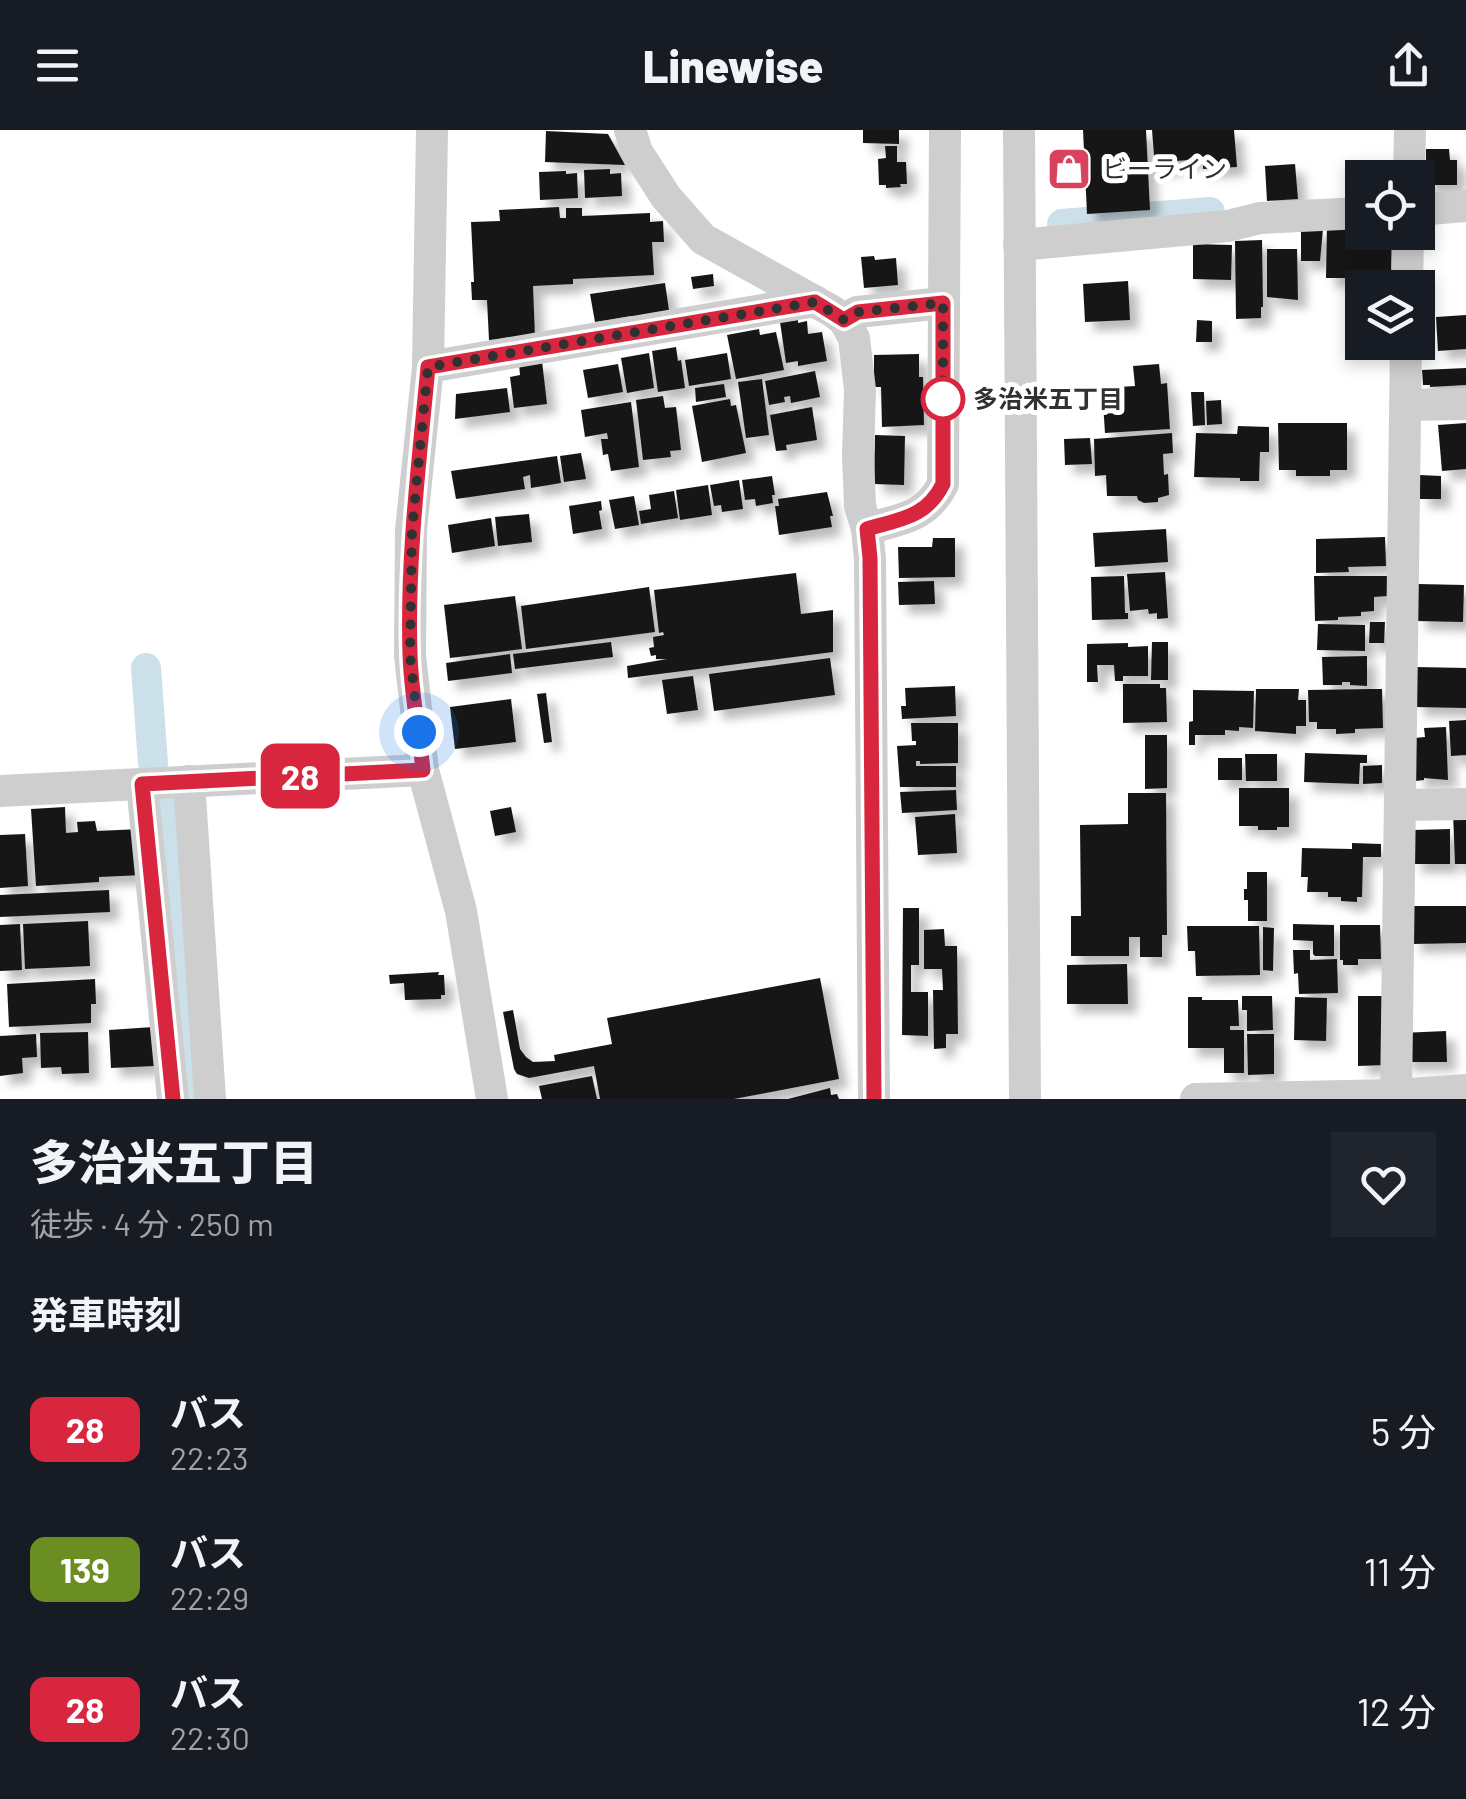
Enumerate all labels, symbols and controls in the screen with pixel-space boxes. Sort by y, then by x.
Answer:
icon: menu [30,38,85,93]
text: Linewise [643,38,823,92]
icon: share [1381,38,1436,93]
shop icon: ビーライン [1046,146,1092,192]
place label: ビーライン [1102,153,1227,183]
map controls [1345,160,1435,360]
button: locate [1345,160,1435,250]
button: layers [1345,270,1435,360]
marker: 多治米五丁目 [922,378,964,420]
place label: 多治米五丁目 [973,383,1123,413]
your location [394,707,444,757]
line badge: 28 [255,744,345,808]
text: 28 [281,755,319,797]
text: 多治米五丁目 [30,1132,318,1190]
button: heart [1331,1132,1436,1237]
text: 徒歩 · 4 分 · 250 m [30,1204,274,1242]
text: 発車時刻 [30,1291,182,1337]
text: バス [170,1389,246,1435]
text: 28 [66,1408,104,1450]
text: 5 分 [1371,1408,1436,1454]
text: 22:23 [170,1438,249,1476]
text: バス [170,1529,246,1575]
text: 139 [60,1548,110,1590]
text: 11 分 [1364,1548,1436,1594]
text: 22:29 [170,1578,249,1616]
text: バス [170,1669,246,1715]
text: 28 [66,1688,104,1730]
text: 12 分 [1357,1688,1436,1734]
text: 22:30 [170,1718,250,1756]

